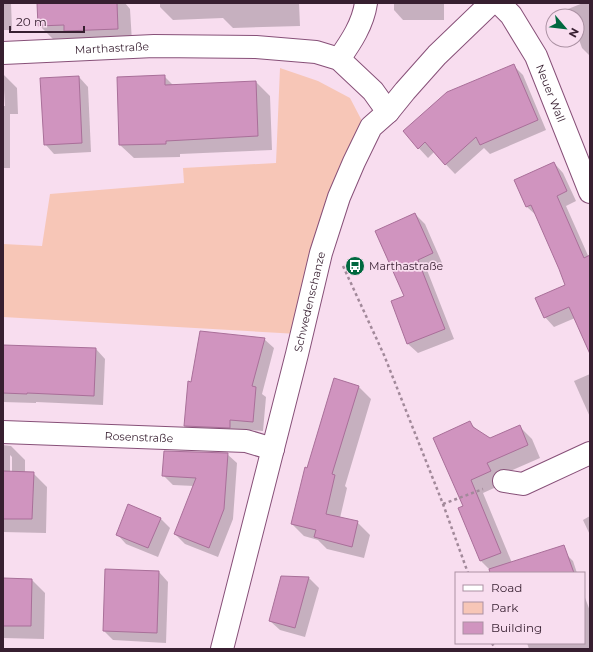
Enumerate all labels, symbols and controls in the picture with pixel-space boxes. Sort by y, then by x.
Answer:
scale bar [10,8,84,34]
north arrow [545,8,585,48]
text: 20 m [16,14,47,29]
text: N [566,25,582,40]
street label: Marthastraße [74,39,150,57]
street label: Neuer Wall [533,62,569,124]
street label: Schwedenschanze [291,250,328,354]
bus stop icon: Marthastraße [344,255,366,277]
place label: Marthastraße [369,259,444,273]
street label: Rosenstraße [104,429,174,445]
legend [455,572,585,644]
text: Road [491,580,522,595]
text: Park [491,600,519,615]
text: Building [491,620,542,635]

